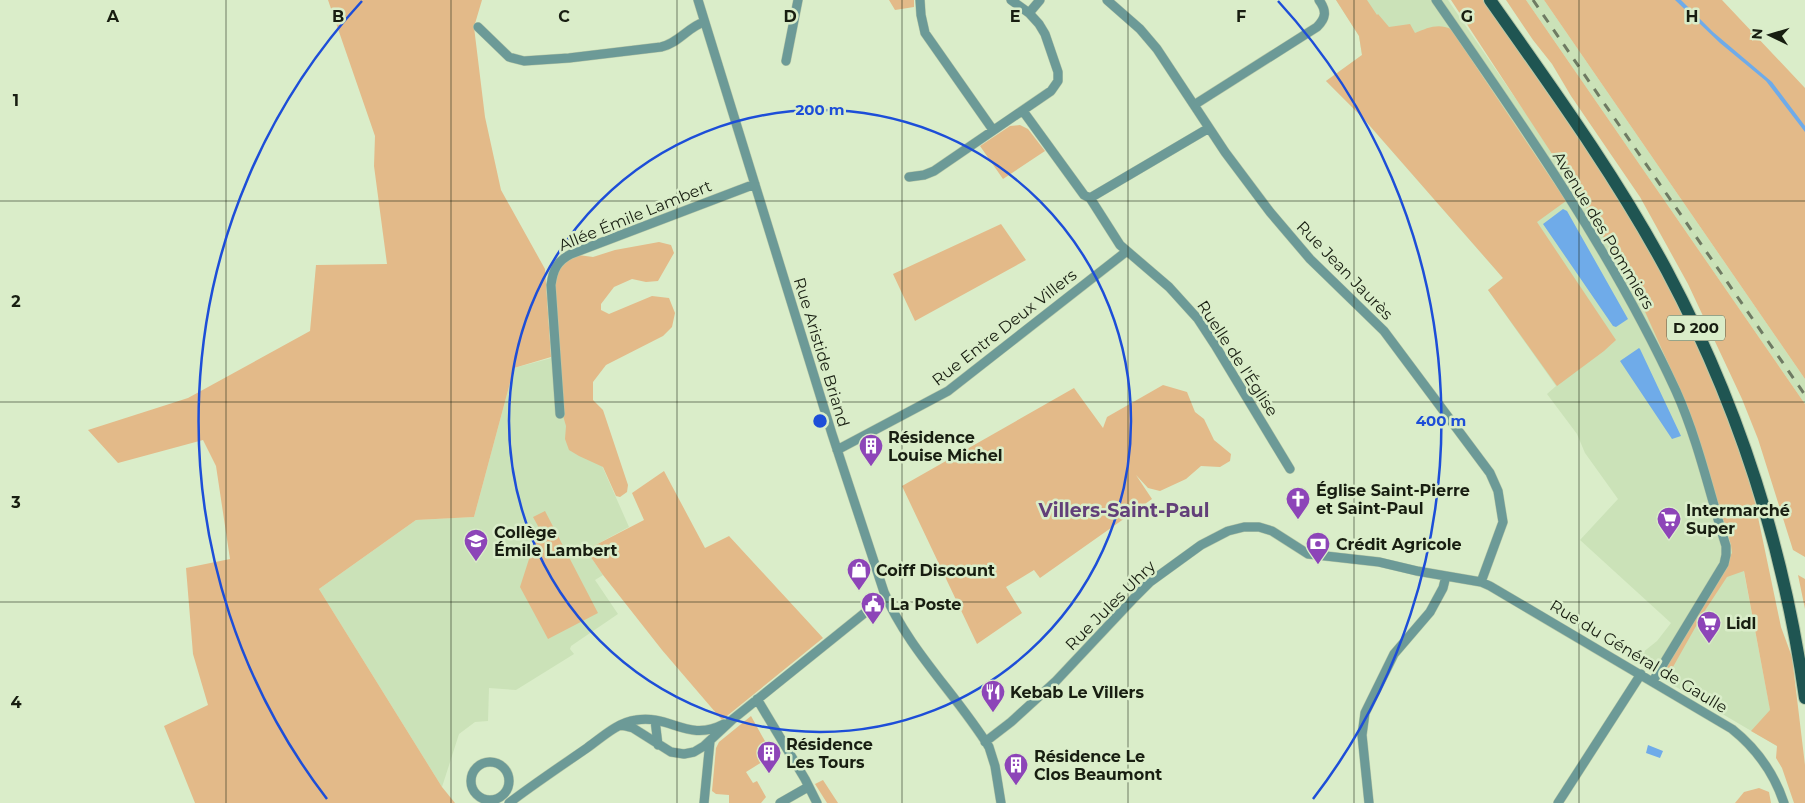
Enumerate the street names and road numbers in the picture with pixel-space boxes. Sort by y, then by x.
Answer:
street label: Avenue des Pommiers [1549,148,1658,313]
street label: Allée Émile Lambert [556,176,715,255]
street label: Rue Jean Jaurès [1293,217,1397,324]
street label: Rue Entre Deux Villers [928,265,1081,390]
street label: Rue Aristide Briand [790,275,853,429]
street label: Ruelle de l'Église [1193,297,1282,420]
road number: D 200 [1667,316,1725,340]
street label: Rue Jules Uhry [1061,556,1160,654]
street label: Rue du Général de Gaulle [1547,596,1731,717]

